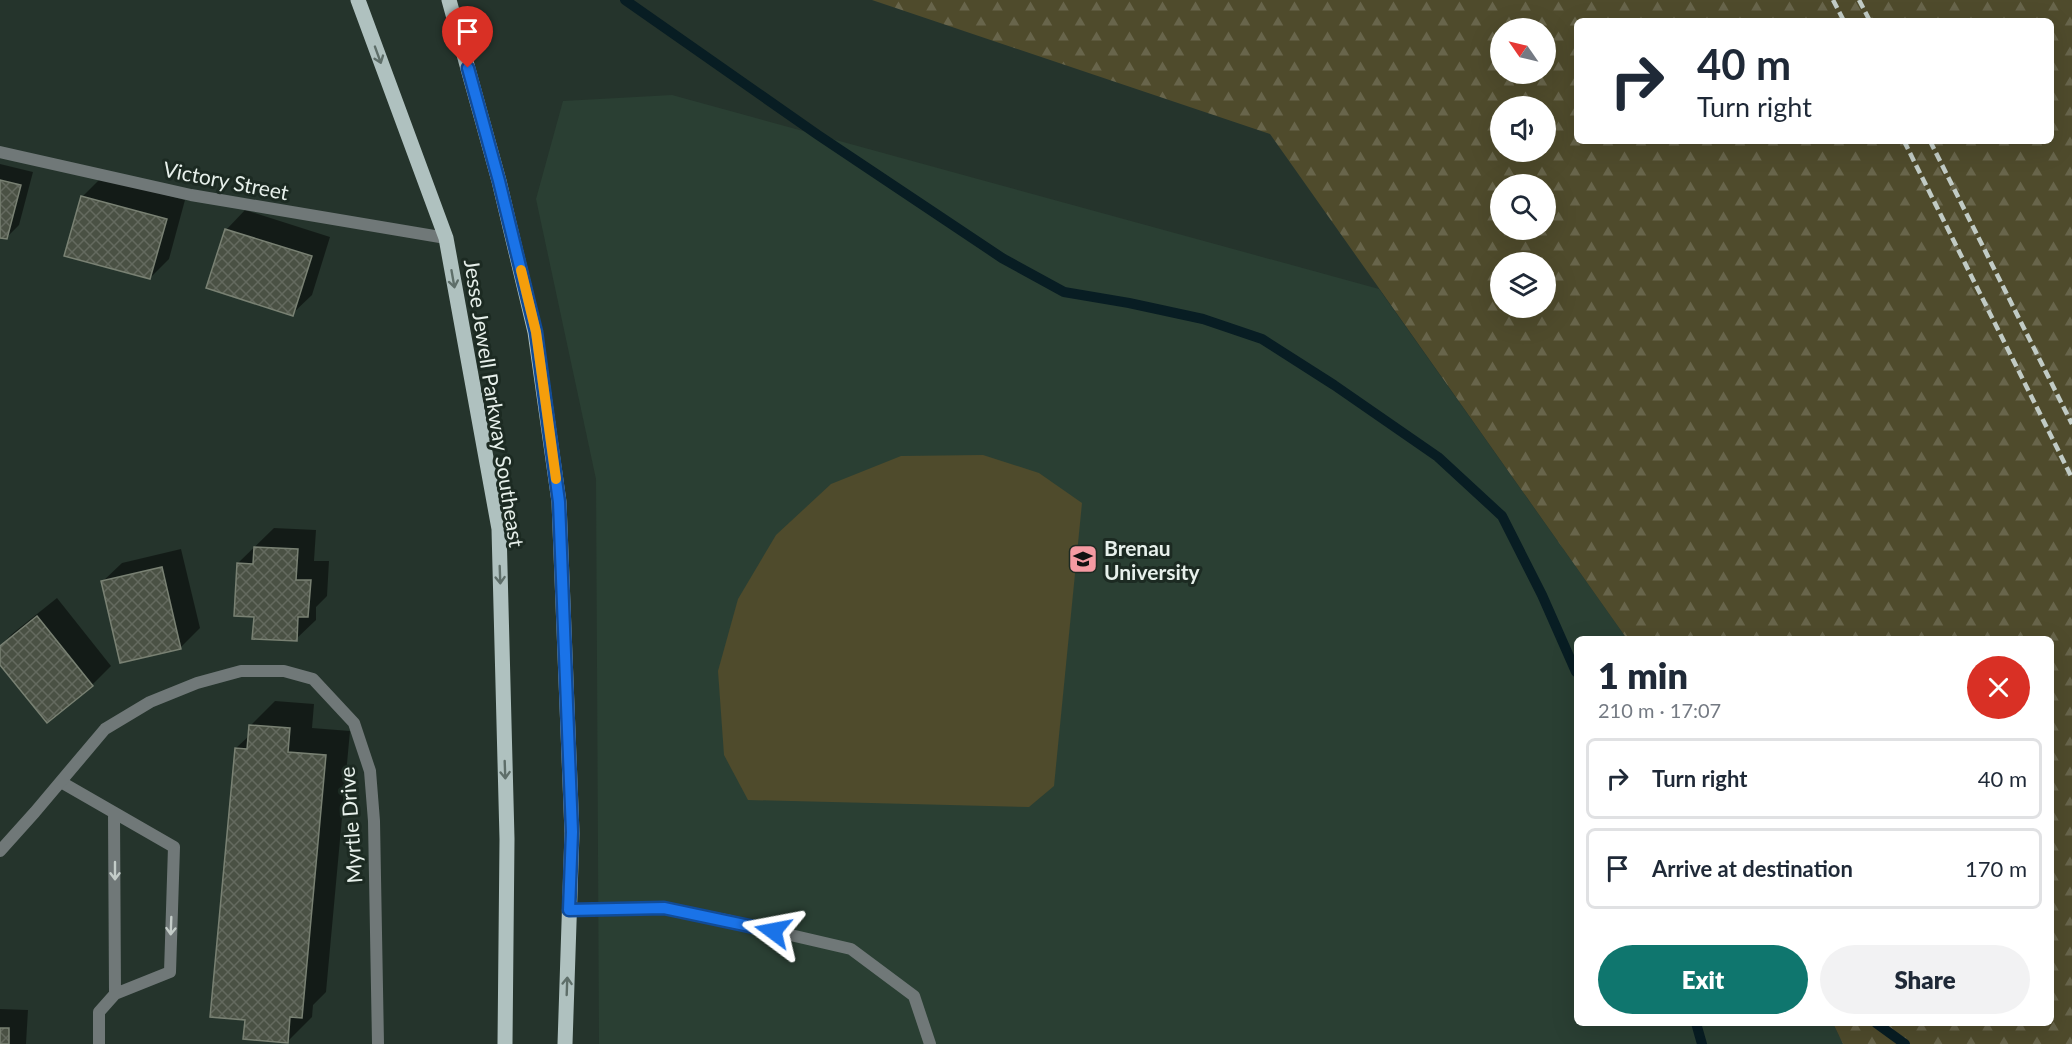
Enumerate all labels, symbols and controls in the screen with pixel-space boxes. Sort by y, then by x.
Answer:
pin [442,6,493,68]
icon: arrive [451,15,484,48]
north arrow [1490,18,1556,84]
map controls [1490,18,1556,318]
text: 40 m [1697,39,1791,89]
icon: right [1598,42,1676,120]
one-way arrow [373,45,384,64]
text: Turn right [1697,90,1812,123]
button: sound [1490,96,1556,162]
street label: Victory Street [161,156,291,205]
button: search [1490,174,1556,240]
button: layers [1490,252,1556,318]
street label: Jesse Jewell Parkway Southeast [460,257,530,549]
one-way arrow [448,269,459,288]
place label: Brenau University [1104,535,1201,584]
school or university icon: Brenau University [1067,543,1099,575]
one-way arrow [494,564,506,584]
text: 1 min [1598,653,1688,697]
button: close [1967,656,2030,719]
text: 210 m · 17:07 [1598,698,1721,722]
one-way arrow [500,759,511,779]
icon: right [1601,762,1634,795]
text: Turn right [1652,765,1747,792]
text: 40 m [1978,765,2027,792]
street label: Myrtle Drive [333,766,367,884]
icon: arrive [1601,852,1634,885]
text: Arrive at destination [1652,855,1853,882]
text: 170 m [1965,855,2027,882]
one-way arrow [109,861,121,881]
position arrow [741,899,805,963]
one-way arrow [166,916,177,936]
button: Exit [1598,945,1808,1014]
button: Share [1820,945,2030,1014]
one-way arrow [561,976,573,996]

